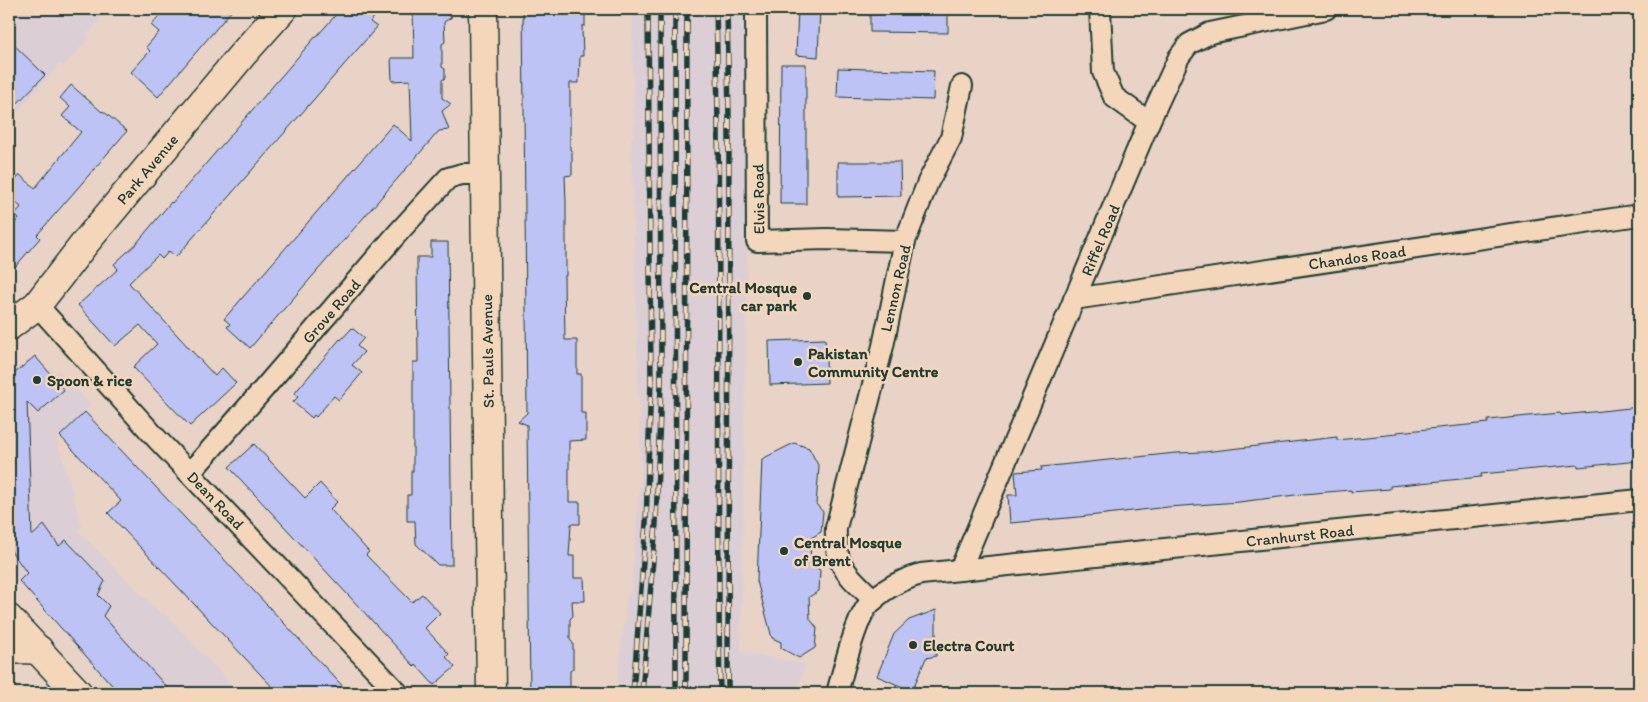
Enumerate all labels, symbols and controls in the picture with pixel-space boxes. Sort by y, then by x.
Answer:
street label: Park Avenue [113,130,182,208]
street label: Elvis Road [748,163,769,234]
street label: Riffel Road [1077,201,1124,279]
street label: Chandos Road [1307,241,1407,274]
street label: Lennon Road [876,242,915,334]
street label: Grove Road [298,275,365,347]
place label: Central Mosque car park [689,278,798,316]
marker: Central Mosque car park [801,290,813,302]
street label: St. Pauls Avenue [477,294,498,408]
place label: Pakistan Community Centre [808,344,939,382]
marker: Pakistan Community Centre [792,356,804,368]
place label: Spoon & rice [47,371,133,391]
marker: Spoon & rice [31,374,43,386]
street label: Dean Road [183,467,248,534]
street label: Cranhurst Road [1245,520,1355,551]
place label: Central Mosque of Brent [794,533,902,570]
marker: Central Mosque of Brent [778,545,790,557]
place label: Electra Court [923,636,1014,655]
marker: Electra Court [907,639,919,651]

